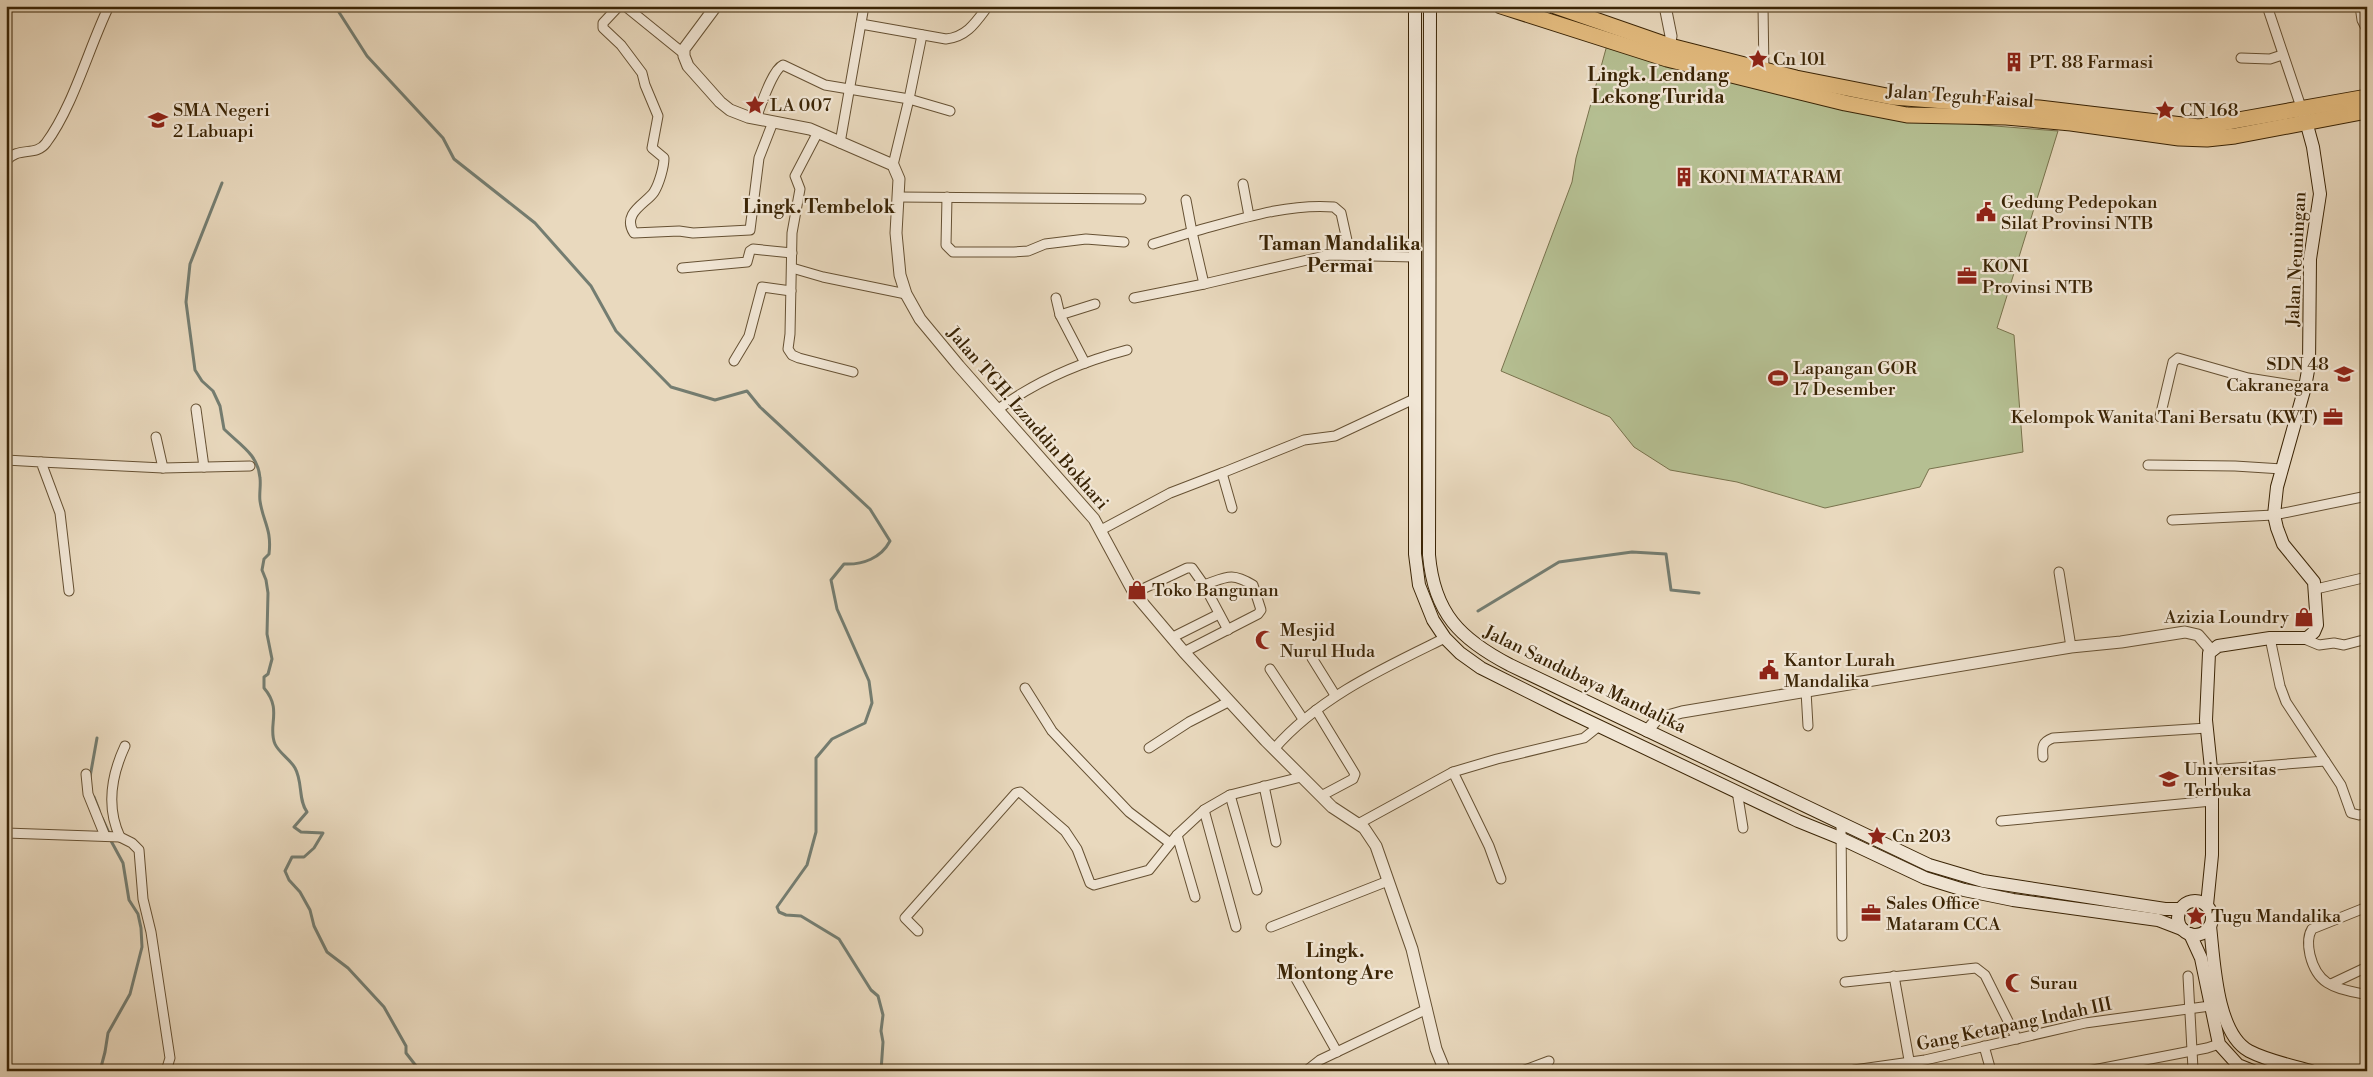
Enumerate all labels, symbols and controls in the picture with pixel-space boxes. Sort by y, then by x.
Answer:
place icon: Cn 101 [1747,48,1769,70]
place label: Cn 101 [1773,48,1826,71]
building icon: PT. 88 Farmasi [2003,51,2025,73]
place label: PT. 88 Farmasi [2029,51,2154,74]
district label: Lingk. Lendang Lekong Turida [1587,63,1730,109]
street label: Jalan Teguh Faisal [1884,80,2035,113]
place icon: LA 007 [744,94,766,116]
place label: LA 007 [770,94,831,117]
place label: SMA Negeri 2 Labuapi [173,99,270,143]
place icon: CN 168 [2154,99,2176,121]
place label: CN 168 [2180,99,2239,122]
school or university icon: SMA Negeri 2 Labuapi [147,109,169,131]
building icon: KONI MATARAM [1673,166,1695,188]
place label: KONI MATARAM [1699,166,1842,189]
place label: Gedung Pedepokan Silat Provinsi NTB [2001,191,2158,235]
street label: Jalan Neuningan [2281,191,2312,328]
district label: Lingk. Tembelok [743,195,895,219]
public building icon: Gedung Pedepokan Silat Provinsi NTB [1975,201,1997,223]
district label: Taman Mandalika Permai [1259,232,1421,278]
place label: KONI Provinsi NTB [1982,255,2094,299]
office icon: KONI Provinsi NTB [1956,265,1978,287]
street label: Jalan TGH. Izzuddin Bokhari [941,321,1113,515]
place label: SDN 48 Cakranegara [2226,353,2330,397]
place label: Lapangan GOR 17 Desember [1793,357,1917,401]
school or university icon: SDN 48 Cakranegara [2333,363,2355,385]
sports icon: Lapangan GOR 17 Desember [1767,367,1789,389]
place label: Kelompok Wanita Tani Bersatu (KWT) [2011,406,2318,429]
office icon: Kelompok Wanita Tani Bersatu (KWT) [2322,406,2344,428]
shop icon: Toko Bangunan [1126,579,1148,601]
place label: Toko Bangunan [1152,579,1279,602]
place label: Azizia Loundry [2163,606,2289,629]
shop icon: Azizia Loundry [2293,606,2315,628]
place label: Mesjid Nurul Huda [1280,619,1376,663]
street label: Jalan Sandubaya Mandalika [1479,620,1691,739]
mosque icon: Mesjid Nurul Huda [1254,629,1276,651]
place label: Kantor Lurah Mandalika [1784,649,1895,693]
public building icon: Kantor Lurah Mandalika [1758,659,1780,681]
place label: Universitas Terbuka [2184,758,2276,802]
school or university icon: Universitas Terbuka [2158,768,2180,790]
place icon: Cn 203 [1866,825,1888,847]
place label: Cn 203 [1892,825,1951,848]
place label: Sales Office Mataram CCA [1886,892,2001,936]
office icon: Sales Office Mataram CCA [1860,902,1882,924]
place icon: Tugu Mandalika [2185,905,2207,927]
place label: Tugu Mandalika [2211,905,2342,928]
district label: Lingk. Montong Are [1276,939,1394,985]
mosque icon: Surau [2004,972,2026,994]
place label: Surau [2030,972,2078,995]
street label: Gang Ketapang Indah III [1914,993,2114,1056]

